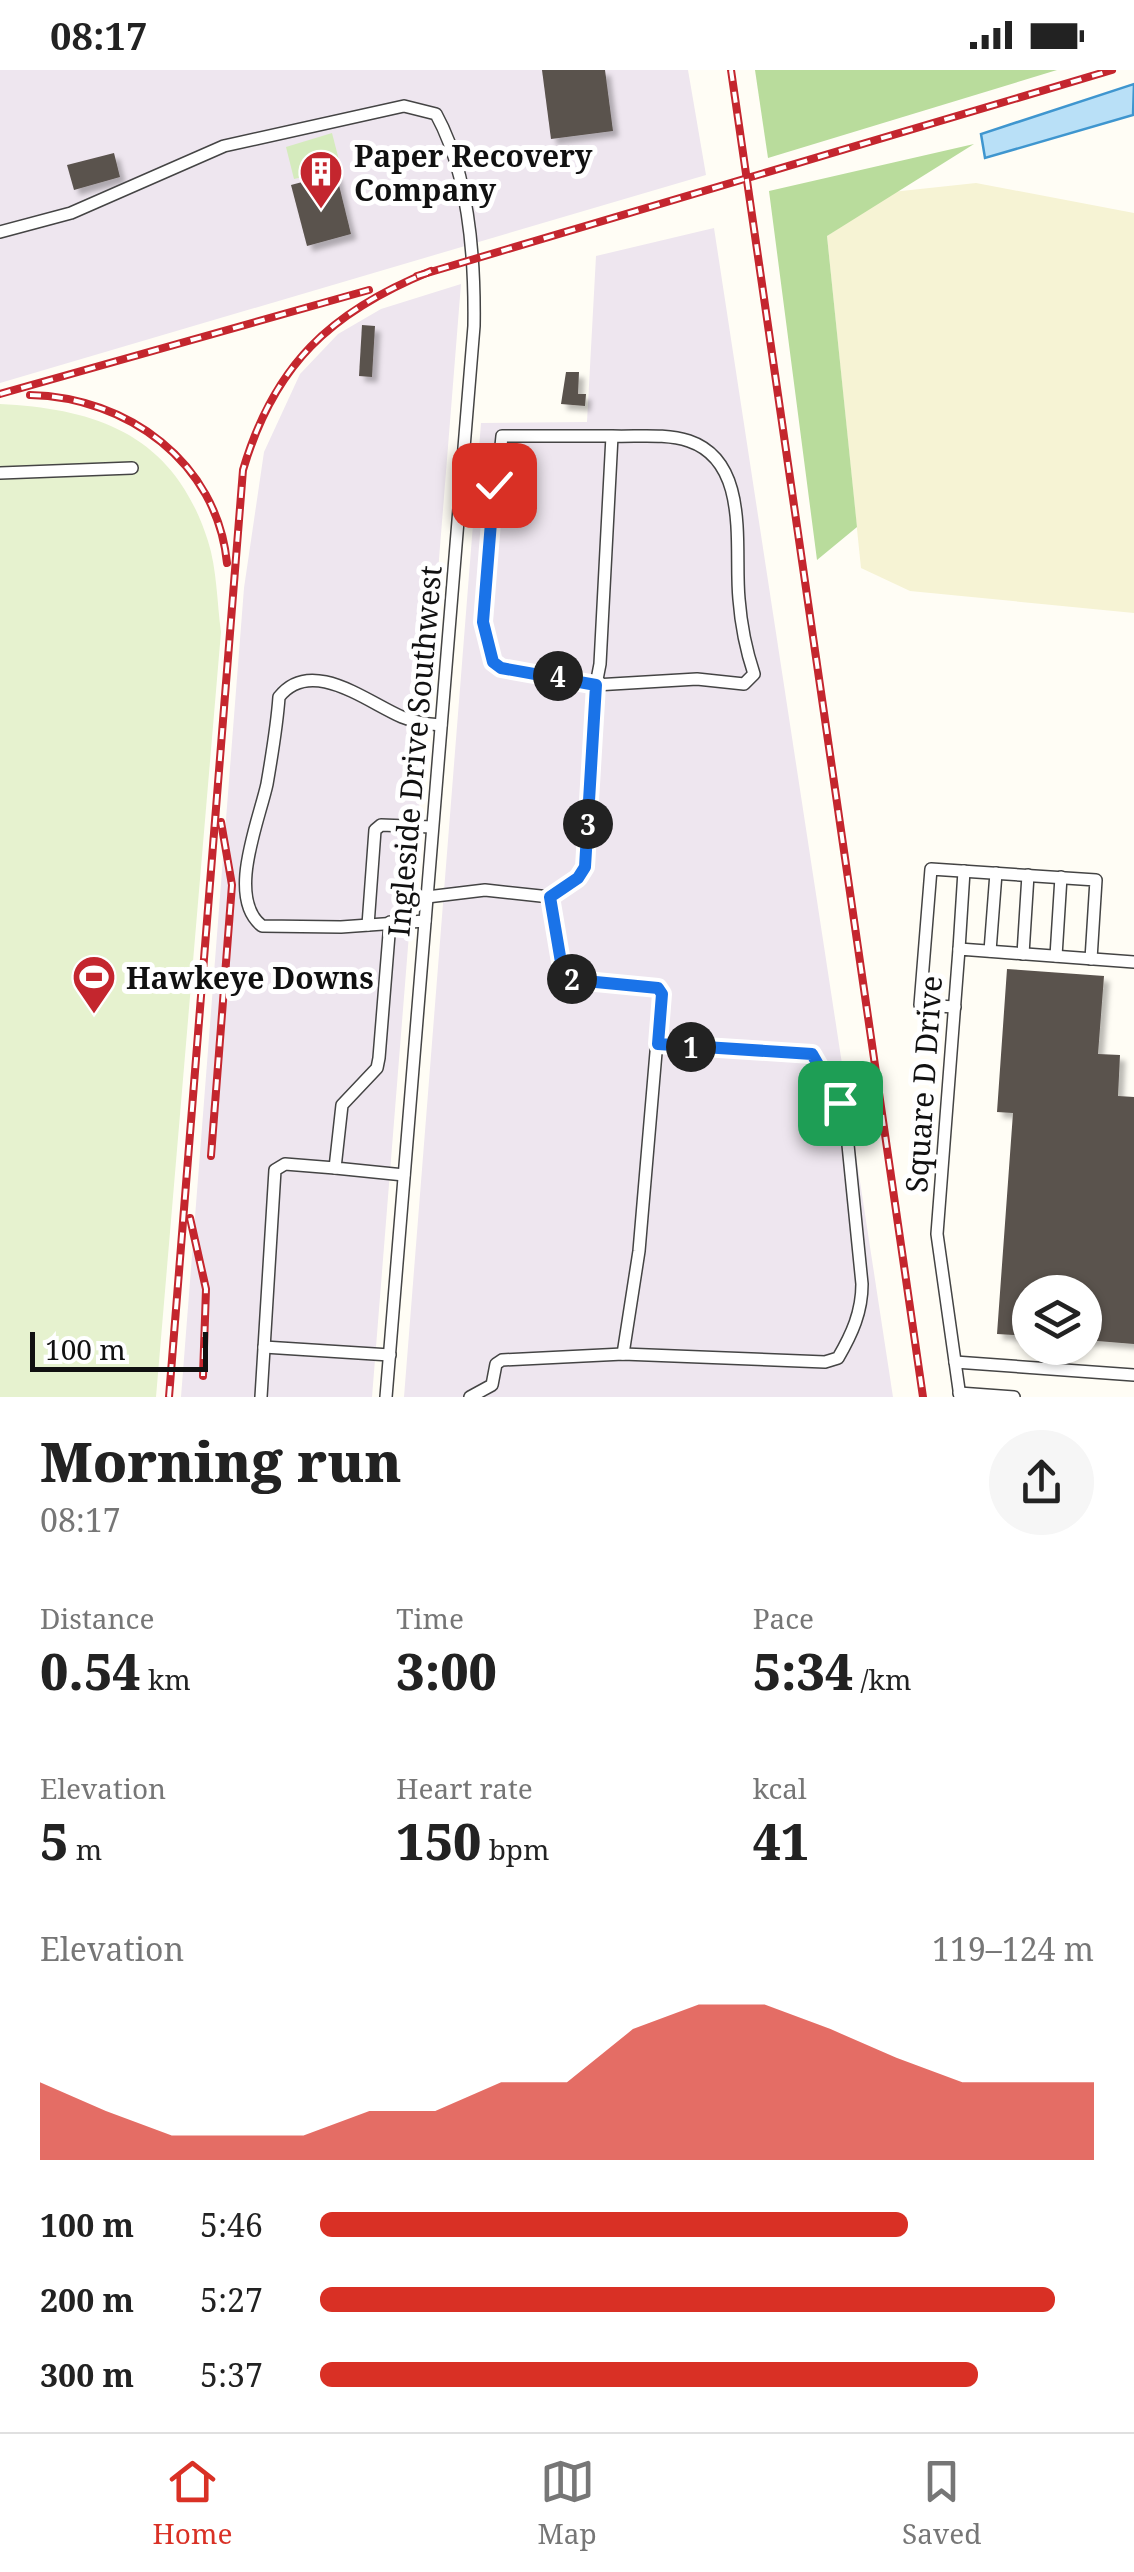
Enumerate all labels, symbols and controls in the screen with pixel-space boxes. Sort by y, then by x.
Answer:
text: 08:17 [50,9,147,61]
place label: Paper Recovery Company [354,135,593,210]
building icon: Paper Recovery Company [298,149,344,210]
pin [452,443,537,528]
icon: check [467,458,522,513]
street label: Ingleside Drive Southwest [377,564,451,938]
pin: 4 [533,651,583,701]
text: 4 [550,657,566,695]
pin: 3 [563,799,613,849]
text: 3 [580,805,596,843]
sports icon: Hawkeye Downs [71,954,117,1015]
pin: 2 [547,954,597,1004]
place label: Hawkeye Downs [126,957,374,998]
text: 2 [564,960,580,998]
street label: Square D Drive [895,974,951,1194]
pin: 1 [666,1022,716,1072]
text: 1 [683,1028,699,1066]
pin [798,1061,883,1146]
icon: arrive [813,1076,868,1131]
map controls [1012,1275,1102,1365]
button: layers [1012,1275,1102,1365]
scale bar [30,1327,208,1372]
text: 100 m [45,1330,126,1368]
text: Morning run [40,1423,402,1498]
button: share [989,1430,1094,1535]
text: 08:17 [40,1498,121,1541]
text: Distance [40,1599,154,1637]
text: Time [396,1599,464,1637]
text: Pace [753,1599,814,1637]
text: 0.54 [40,1637,141,1705]
text: 3:00 [396,1637,497,1705]
text: 5:34 [753,1637,853,1705]
text: km [141,1660,191,1698]
text: /km [853,1660,911,1698]
text: Elevation [40,1769,166,1807]
text: Heart rate [396,1769,533,1807]
text: kcal [753,1769,807,1807]
text: 5 [40,1807,68,1875]
text: 150 [396,1807,481,1875]
text: 41 [753,1807,809,1875]
text: m [68,1830,102,1868]
text: bpm [481,1830,550,1868]
text: Elevation [40,1927,184,1970]
text: 119–124 m [932,1927,1094,1970]
text: 100 m [40,2203,134,2246]
text: 5:46 [200,2203,263,2246]
text: 200 m [40,2278,134,2321]
text: 5:27 [200,2278,263,2321]
text: 300 m [40,2353,134,2396]
text: 5:37 [200,2353,263,2396]
tab: Home [153,2454,232,2552]
tab: Map [538,2454,597,2552]
tab: Saved [902,2454,981,2552]

